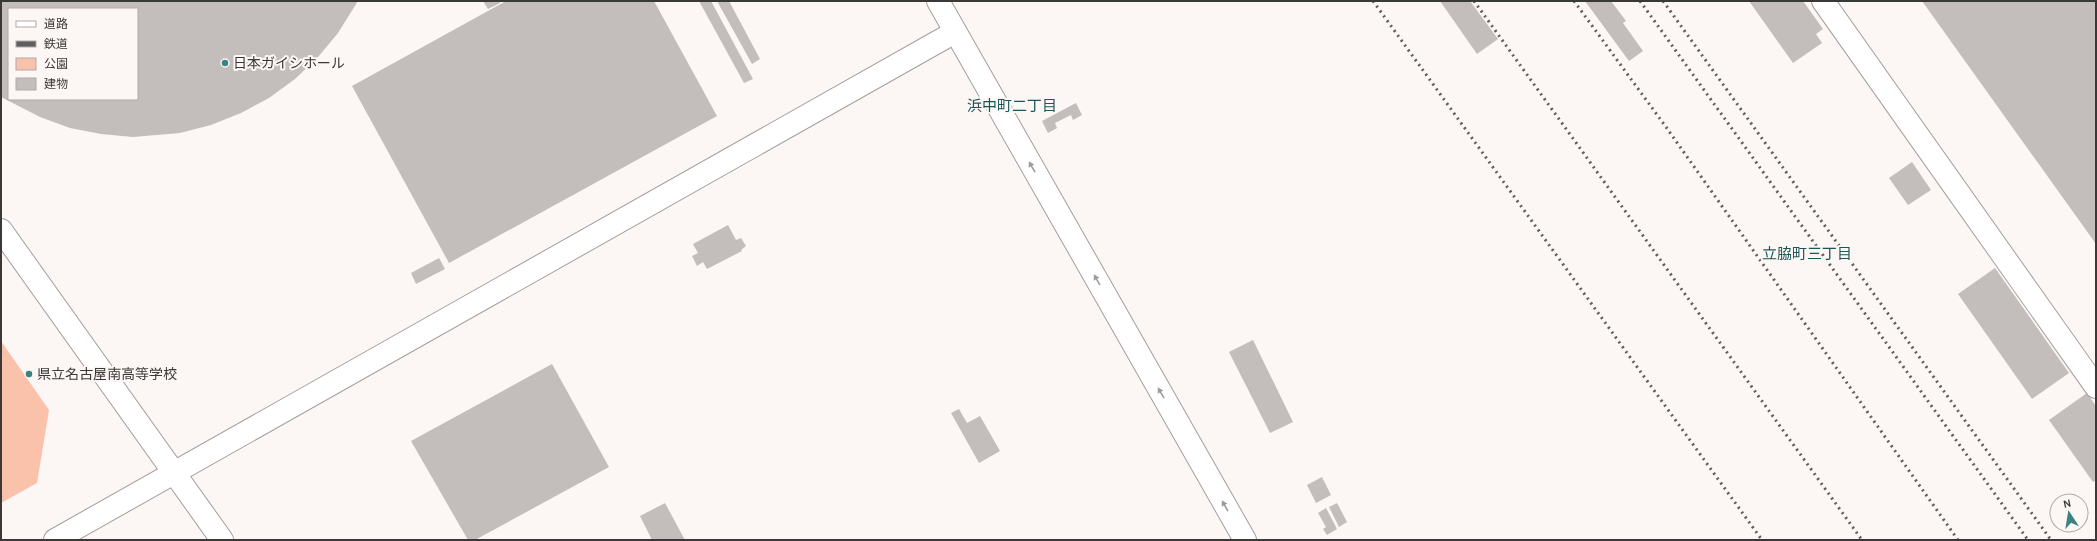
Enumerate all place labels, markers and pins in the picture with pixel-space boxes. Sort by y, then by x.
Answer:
place label: 日本ガイシホール [233,55,345,72]
marker: 日本ガイシホール [220,58,230,68]
place label: 県立名古屋南高等学校 [37,366,177,383]
marker: 県立名古屋南高等学校 [24,369,34,379]

